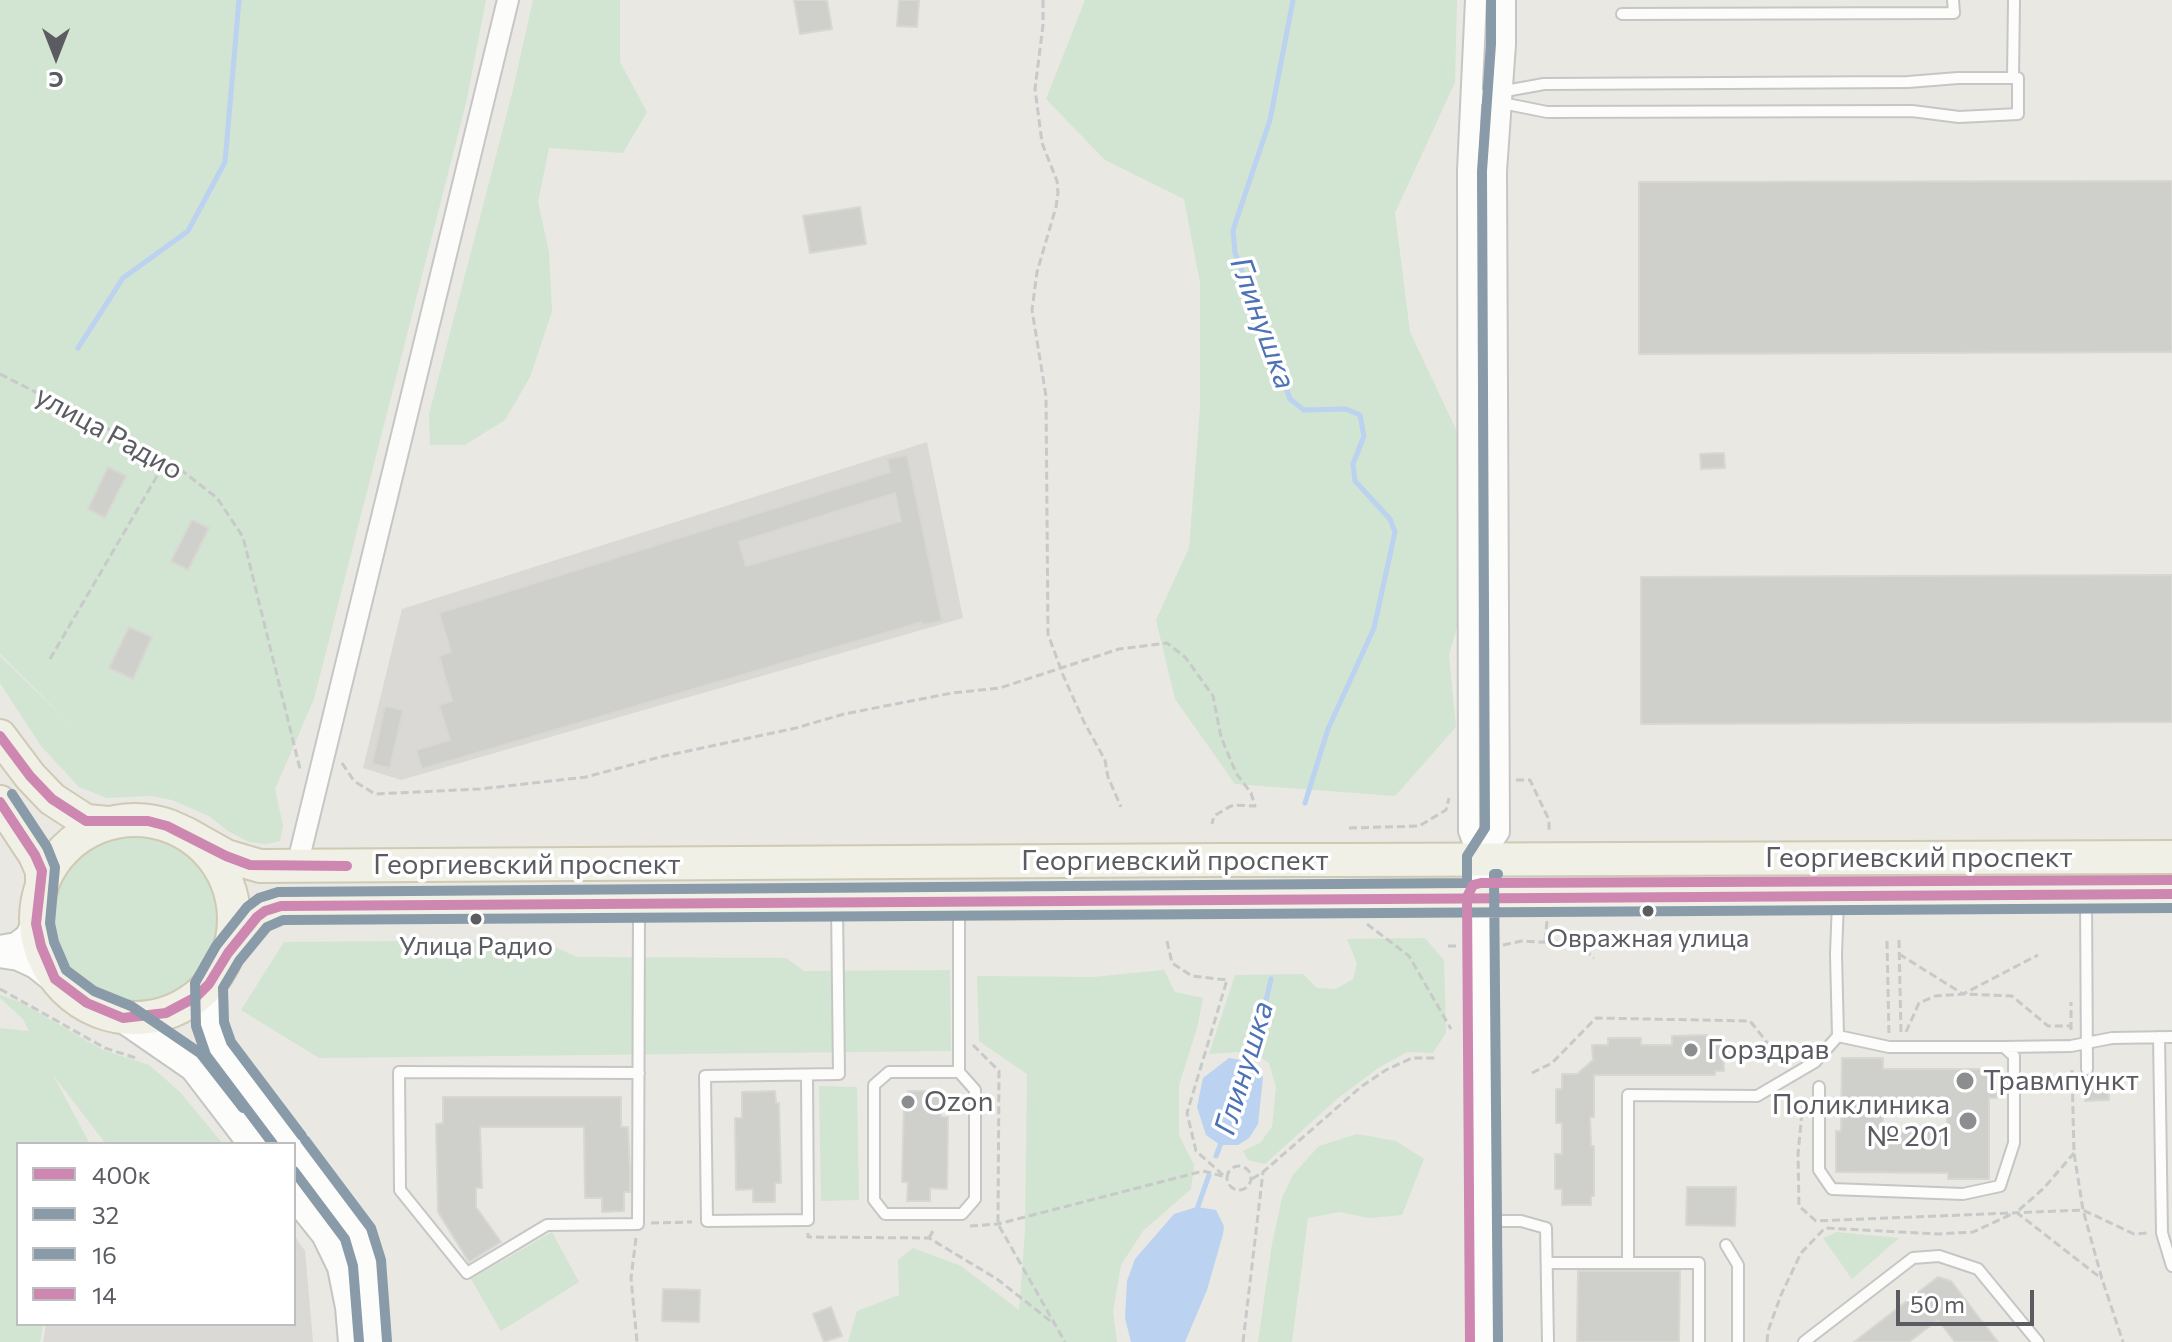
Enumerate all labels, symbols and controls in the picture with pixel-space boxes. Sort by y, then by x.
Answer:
north arrow [16,16,96,96]
text: С [48,67,64,94]
water label: Глинушка [1223,252,1303,394]
street label: улица Радио [29,379,189,487]
street label: Георгиевский проспект [1765,841,2073,875]
street label: Георгиевский проспект [1021,844,1329,878]
street label: Георгиевский проспект [373,848,681,882]
marker: Овражная улица [1640,903,1656,919]
marker: Улица Радио [468,911,484,927]
place label: Овражная улица [1547,922,1749,954]
place label: Улица Радио [399,930,553,962]
water label: Глинушка [1207,997,1281,1139]
place label: Горздрав [1707,1033,1829,1067]
marker: Горздрав [1682,1041,1700,1059]
place label: Травмпункт [1983,1064,2139,1098]
marker: Травмпункт [1954,1070,1976,1092]
place label: Ozon [924,1085,994,1119]
place label: Поликлиника № 201 [1772,1088,1950,1154]
marker: Ozon [899,1093,917,1111]
marker: Поликлиника № 201 [1957,1110,1979,1132]
legend [16,1142,296,1326]
text: 400к [92,1160,151,1189]
text: 32 [92,1200,119,1229]
text: 16 [92,1240,117,1269]
scale bar [1900,1274,2038,1324]
text: 14 [92,1280,117,1309]
text: 50 m [1910,1289,1965,1318]

